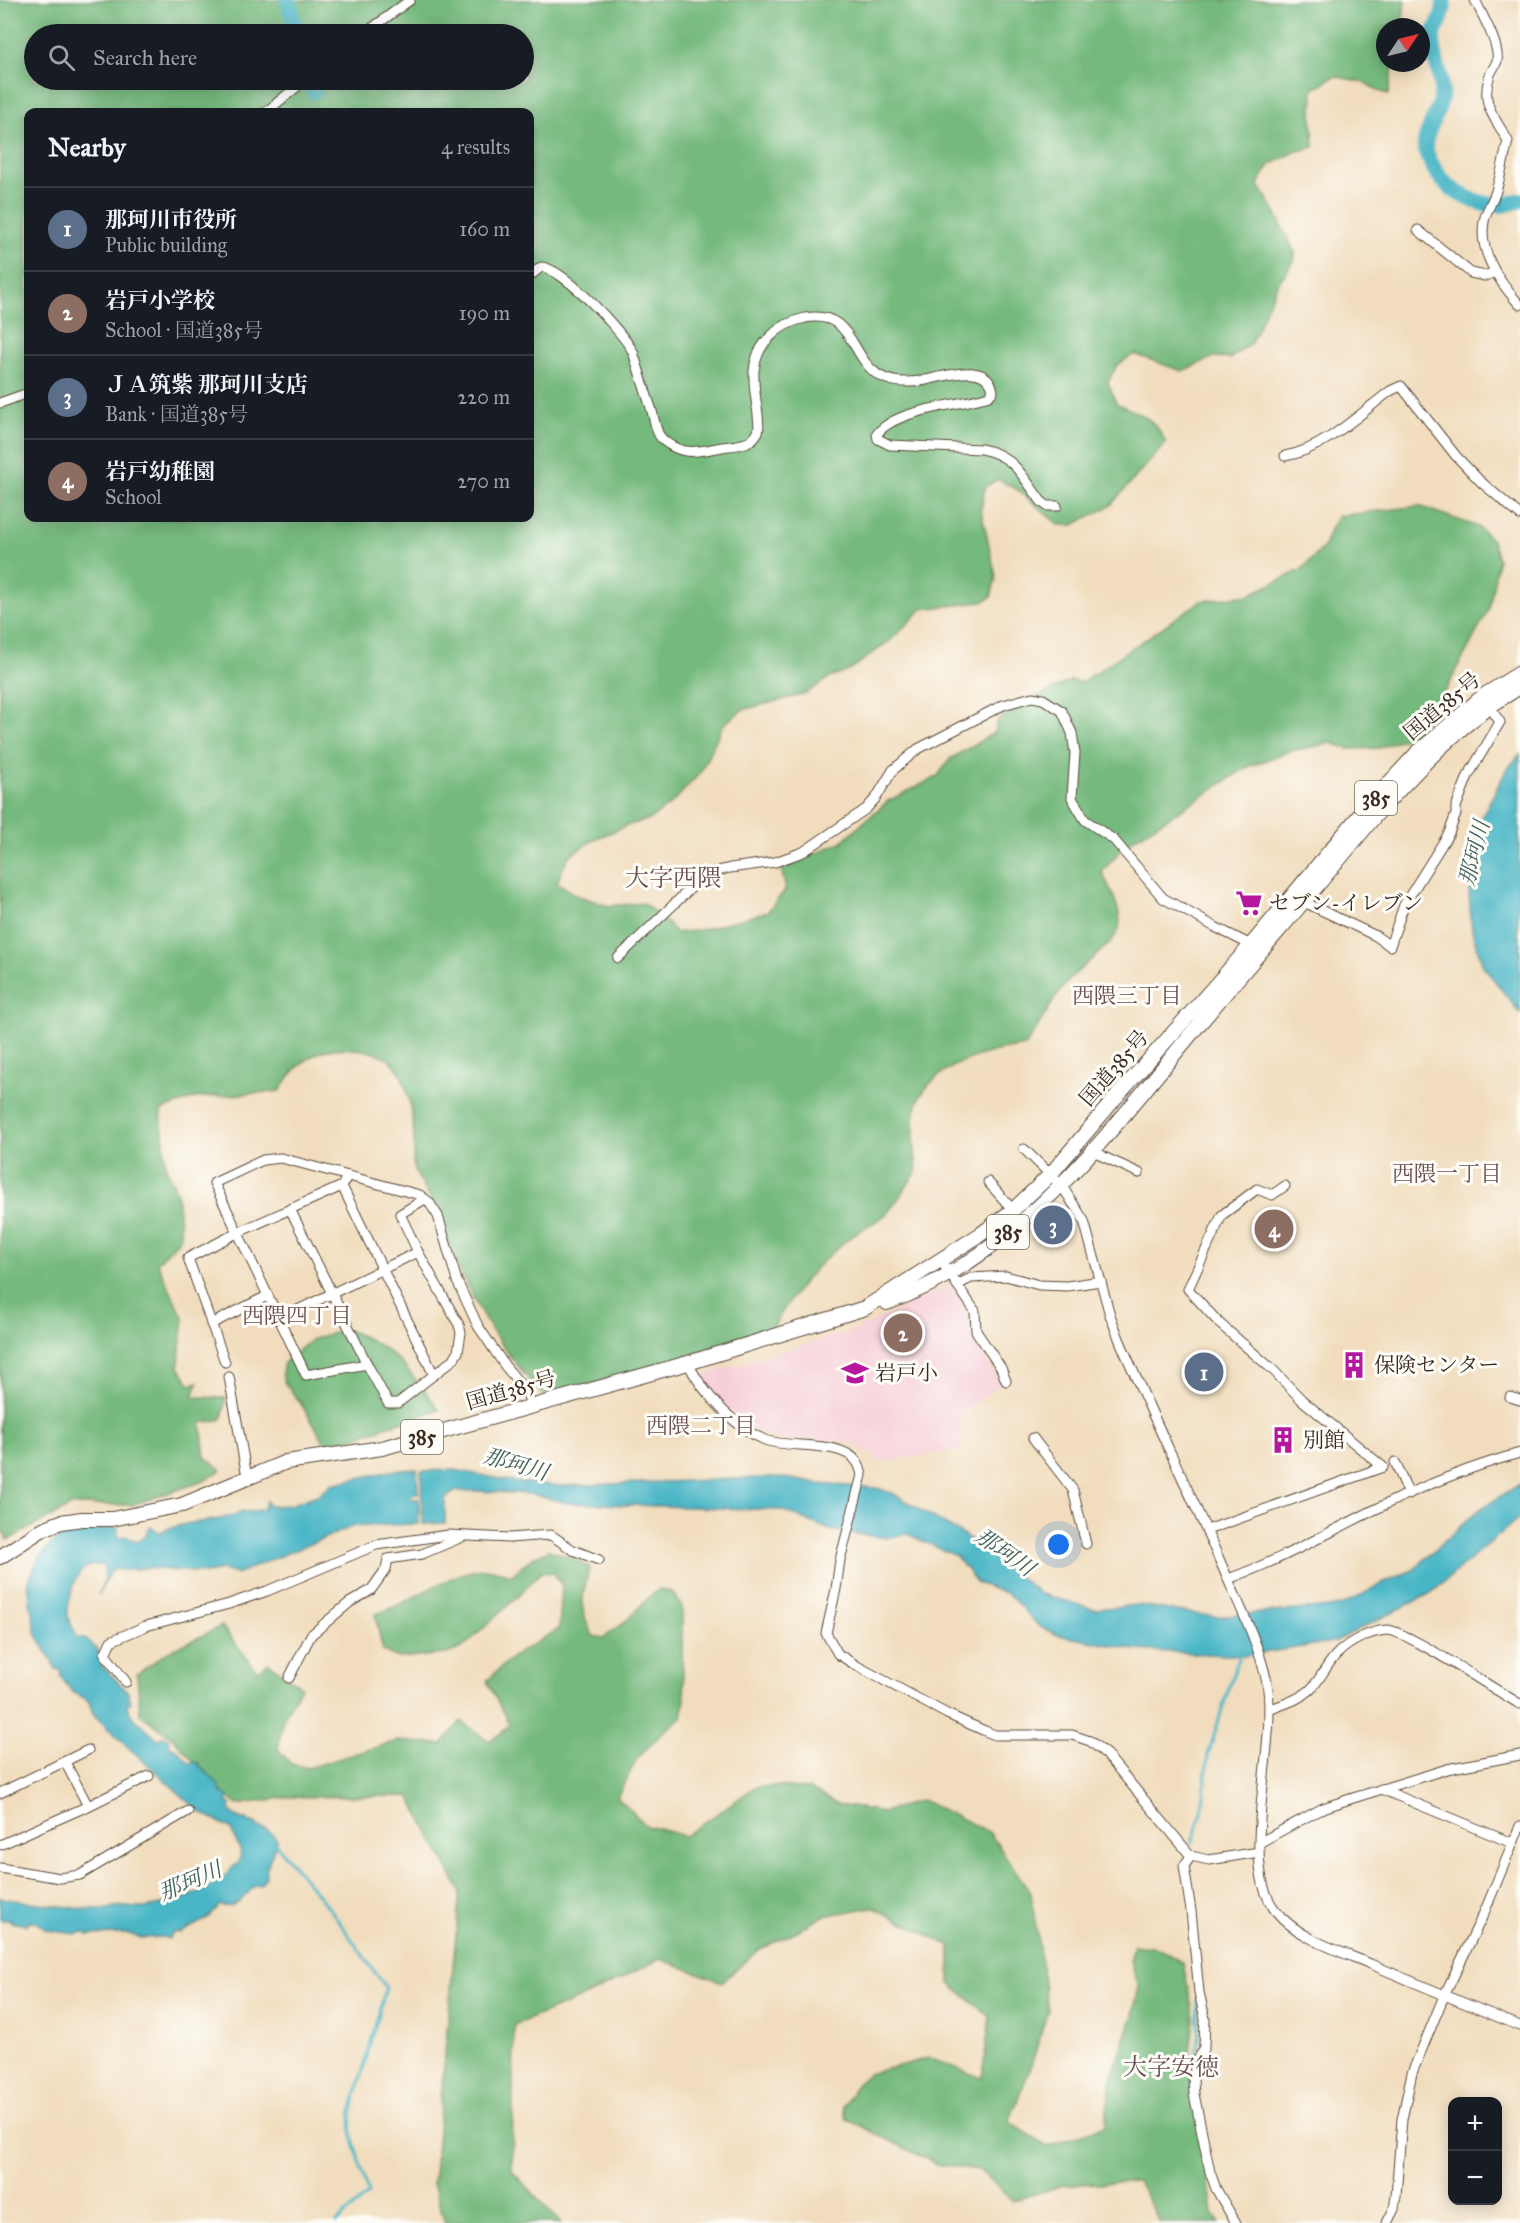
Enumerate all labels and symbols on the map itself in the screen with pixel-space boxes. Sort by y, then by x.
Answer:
north arrow [1376,18,1430,72]
street label: 国道385号 [1398,666,1486,746]
road number: 385 [1355,781,1397,815]
water label: 那珂川 [1453,816,1496,888]
district label: 大字西隈 [625,863,721,893]
supermarket icon: セブン-イレブン [1234,888,1264,918]
place label: セブン-イレブン [1269,890,1423,916]
district label: 西隈三丁目 [1072,982,1182,1009]
street label: 国道385号 [1074,1025,1154,1111]
district label: 西隈一丁目 [1392,1160,1502,1187]
pin: 3 [1034,1202,1072,1248]
pin: 4 [1254,1206,1294,1252]
road number: 385 [987,1215,1029,1249]
district label: 西隈四丁目 [242,1302,352,1329]
pin: 2 [884,1310,922,1356]
pin: 1 [1184,1350,1224,1394]
building icon: 保険センター [1339,1350,1369,1380]
place label: 保険センター [1374,1352,1499,1378]
school or university icon: 岩戸小 [840,1358,870,1388]
place label: 岩戸小 [875,1360,938,1386]
street label: 国道385号 [463,1365,559,1415]
district label: 西隈二丁目 [646,1412,756,1439]
road number: 385 [401,1420,443,1454]
building icon: 別館 [1268,1425,1298,1455]
place label: 別館 [1303,1427,1345,1453]
water label: 那珂川 [481,1442,553,1487]
water label: 那珂川 [970,1522,1041,1583]
your location [1044,1530,1073,1559]
water label: 那珂川 [154,1855,227,1906]
district label: 大字安徳 [1123,2052,1219,2082]

